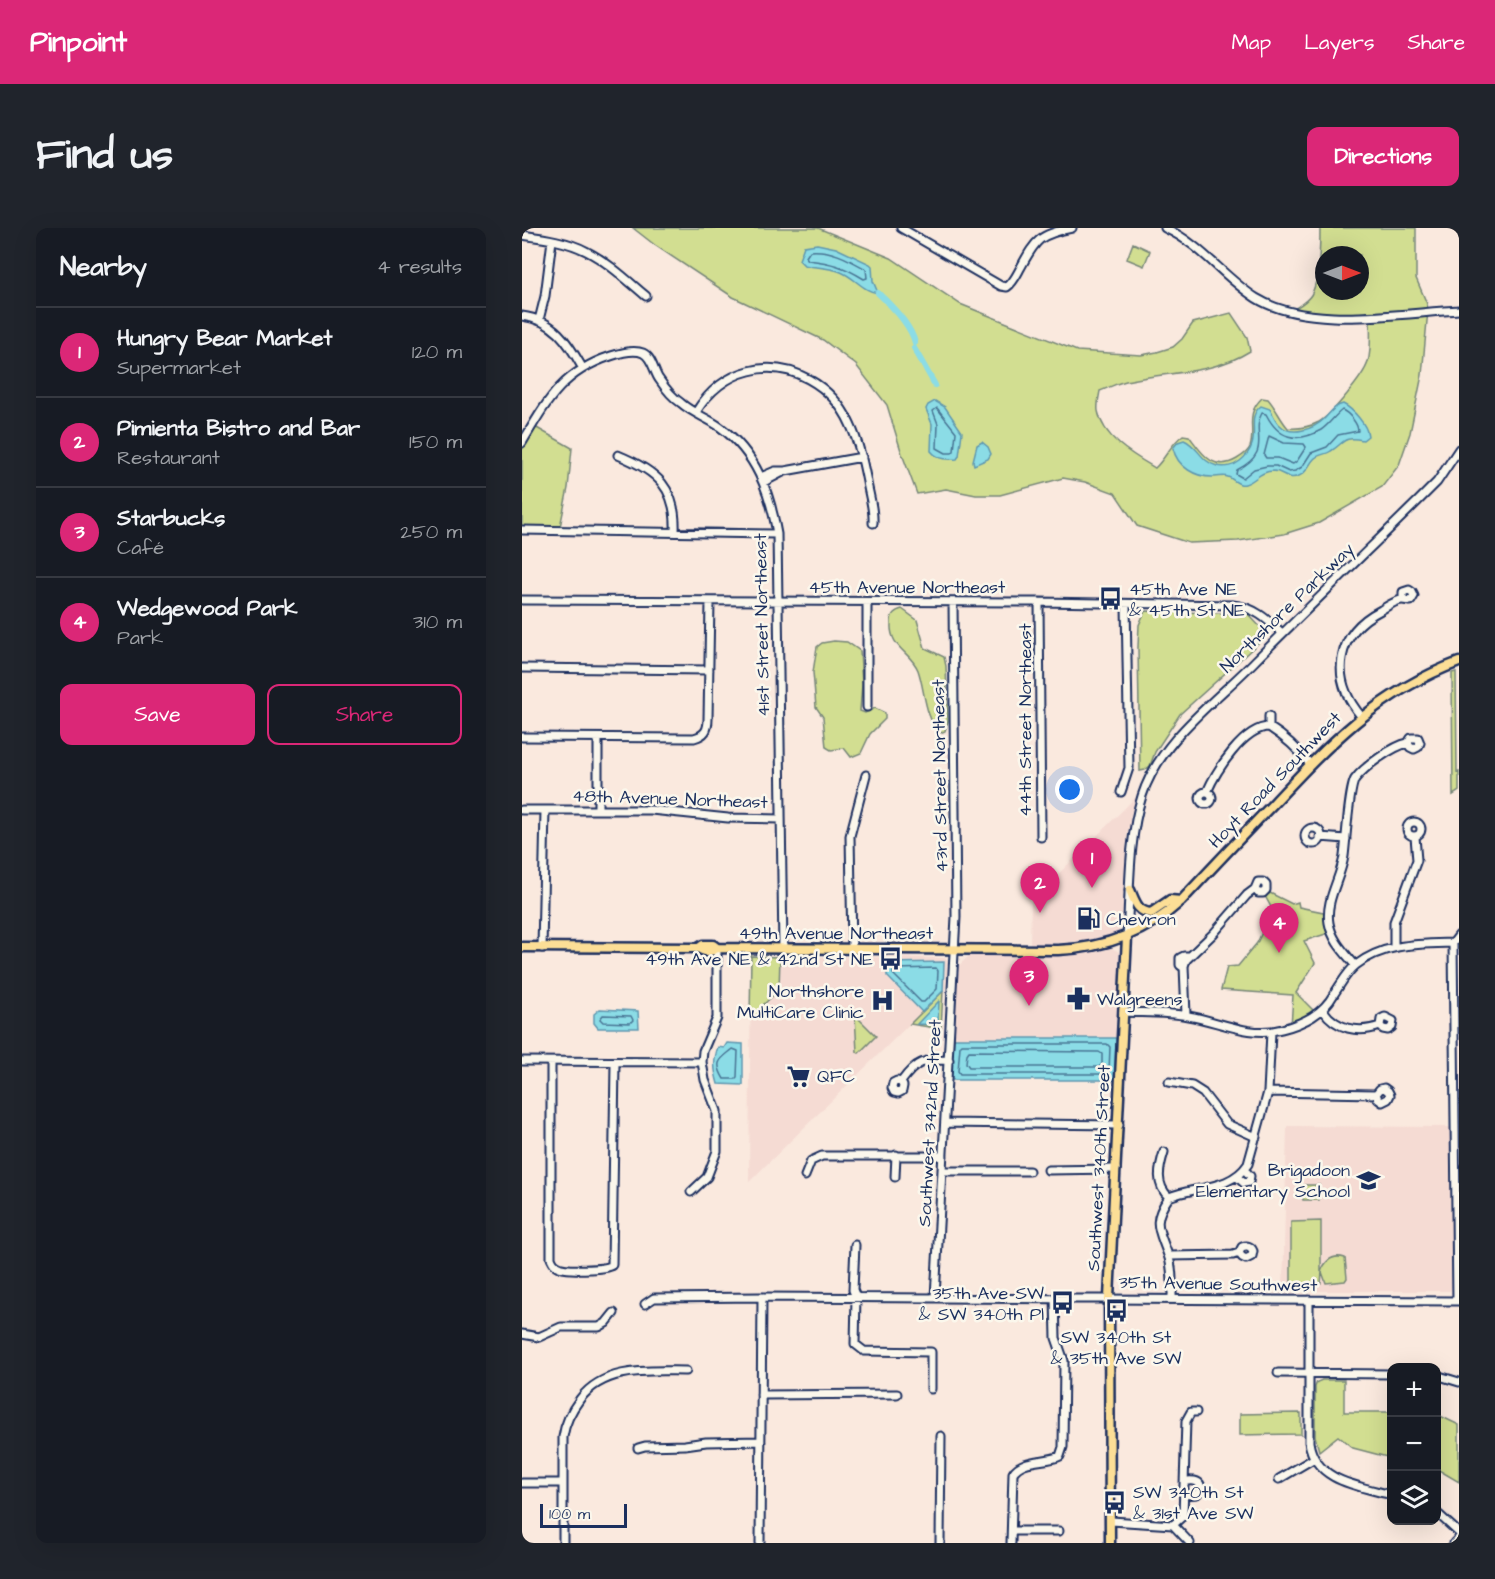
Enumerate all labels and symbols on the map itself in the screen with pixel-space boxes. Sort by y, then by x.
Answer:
north arrow [1315,246,1369,300]
street label: 41st Street Northeast [748,532,776,717]
street label: Northshore Parkway [1214,537,1360,679]
street label: 45th Avenue Northeast [809,575,1006,600]
place label: 45th Ave NE & 45th St NE [1129,577,1245,623]
bus stop icon: 45th Ave NE & 45th St NE [1098,586,1124,612]
street label: 44th Street Northeast [1013,623,1038,817]
street label: 43rd Street Northeast [926,678,954,873]
street label: Hoyt Road Southwest [1203,705,1348,855]
your location [1055,775,1084,804]
street label: 48th Avenue Northeast [572,783,769,815]
pin: 1 [1072,838,1112,888]
pin: 2 [1020,864,1060,913]
pin: 4 [1260,904,1299,953]
fuel station icon: Chevron [1075,906,1101,932]
place label: Chevron [1106,907,1176,932]
street label: 49th Avenue Northeast [739,921,934,946]
bus stop icon: 49th Ave NE & 42nd St NE [878,946,904,972]
place label: 49th Ave NE & 42nd St NE [645,947,873,972]
pin: 3 [1010,956,1048,1006]
place label: Northshore MultiCare Clinic [737,979,864,1025]
pharmacy icon: Walgreens [1066,986,1092,1012]
place label: Walgreens [1097,987,1183,1013]
hospital icon: Northshore MultiCare Clinic [869,988,895,1014]
street label: Southwest 342nd Street [912,1018,948,1227]
supermarket icon: QFC [786,1063,812,1089]
place label: QFC [817,1064,855,1089]
street label: Southwest 340th Street [1081,1064,1117,1272]
place label: Brigadoon Elementary School [1196,1158,1350,1205]
school or university icon: Brigadoon Elementary School [1355,1167,1381,1193]
street label: 35th Avenue Southwest [1118,1270,1318,1298]
place label: 35th Ave SW & SW 340th Pl [919,1281,1044,1327]
bus stop icon: 35th Ave SW & SW 340th Pl [1049,1290,1075,1316]
bus stop icon: SW 340th St & 35th Ave SW [1103,1298,1129,1324]
place label: SW 340th St & 35th Ave SW [1051,1325,1182,1371]
place label: SW 340th St & 31st Ave SW [1133,1480,1254,1526]
bus stop icon: SW 340th St & 31st Ave SW [1102,1489,1128,1515]
scale bar [540,1501,627,1528]

